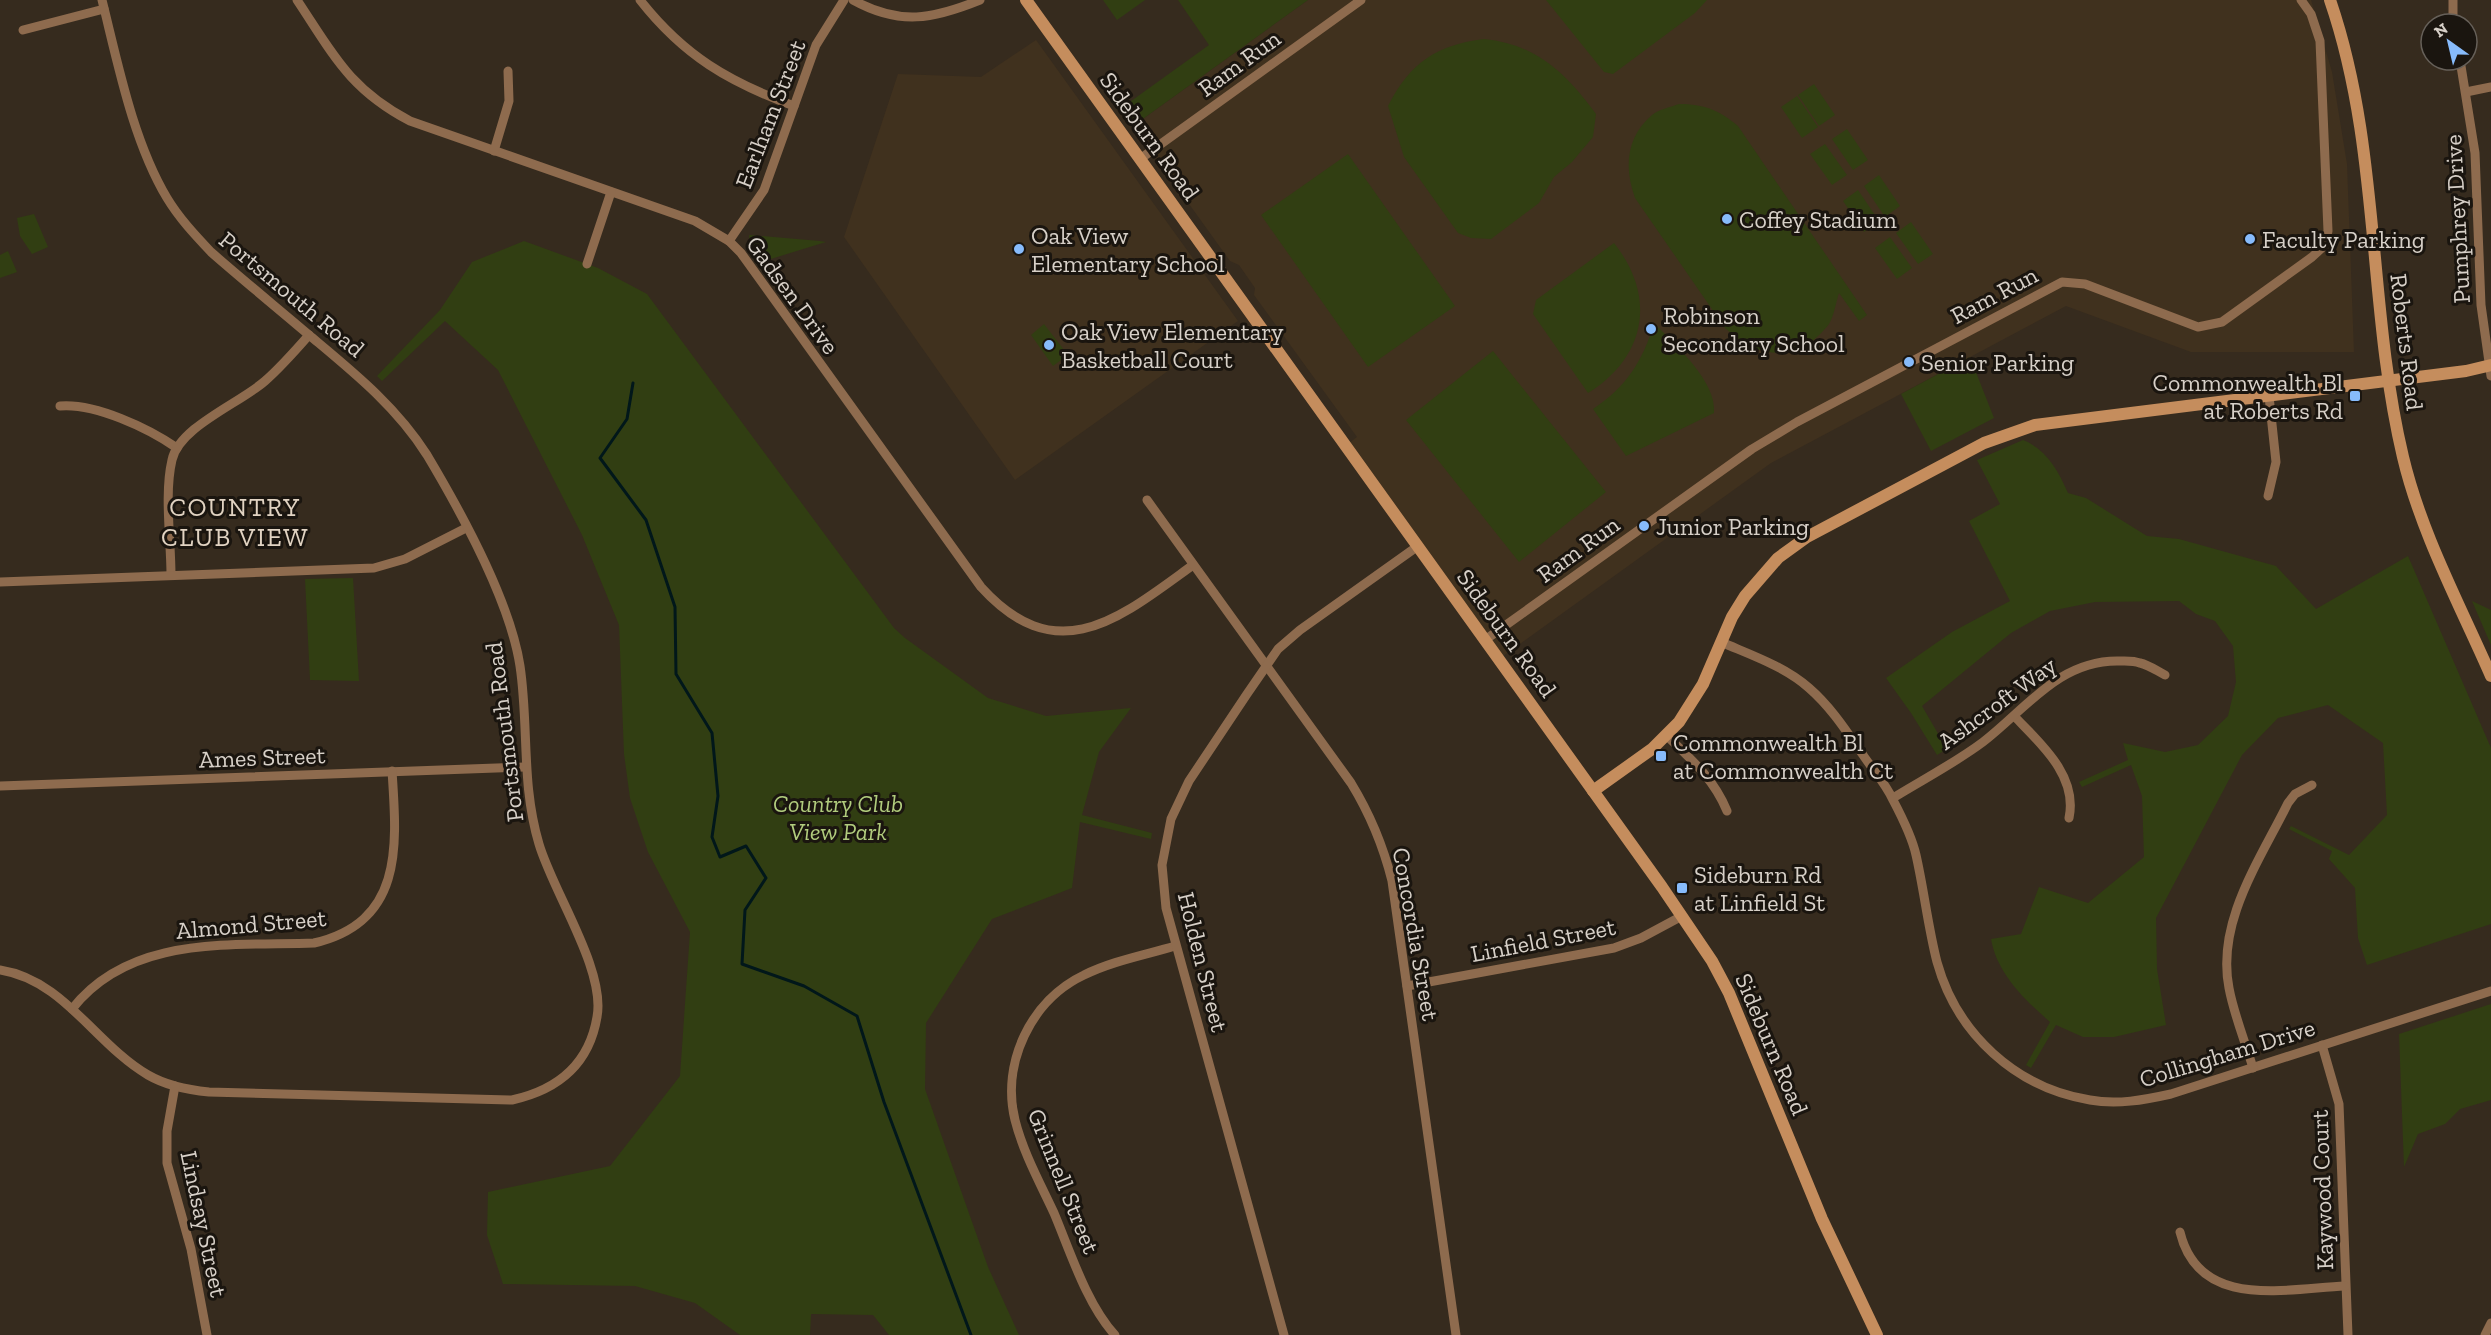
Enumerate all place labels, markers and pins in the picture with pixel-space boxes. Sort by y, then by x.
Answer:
place label: Coffey Stadium [1739,205,1897,234]
marker: Coffey Stadium [1720,212,1734,226]
place label: Oak View Elementary School [1031,221,1225,278]
place label: Faculty Parking [2262,225,2425,254]
marker: Faculty Parking [2243,232,2257,246]
marker: Oak View Elementary School [1012,242,1026,256]
place label: Robinson Secondary School [1663,301,1845,358]
place label: Oak View Elementary Basketball Court [1061,317,1284,374]
marker: Robinson Secondary School [1644,322,1658,336]
marker: Oak View Elementary Basketball Court [1042,338,1056,352]
place label: Senior Parking [1921,348,2074,377]
marker: Senior Parking [1902,355,1916,369]
place label: Commonwealth Bl at Roberts Rd [2152,368,2343,425]
marker: Commonwealth Bl at Roberts Rd [2348,389,2362,403]
place label: Junior Parking [1656,512,1809,541]
marker: Junior Parking [1637,519,1651,533]
place label: Commonwealth Bl at Commonwealth Ct [1673,728,1893,785]
marker: Commonwealth Bl at Commonwealth Ct [1654,749,1668,763]
place label: Sideburn Rd at Linfield St [1694,860,1825,917]
marker: Sideburn Rd at Linfield St [1675,881,1689,895]

